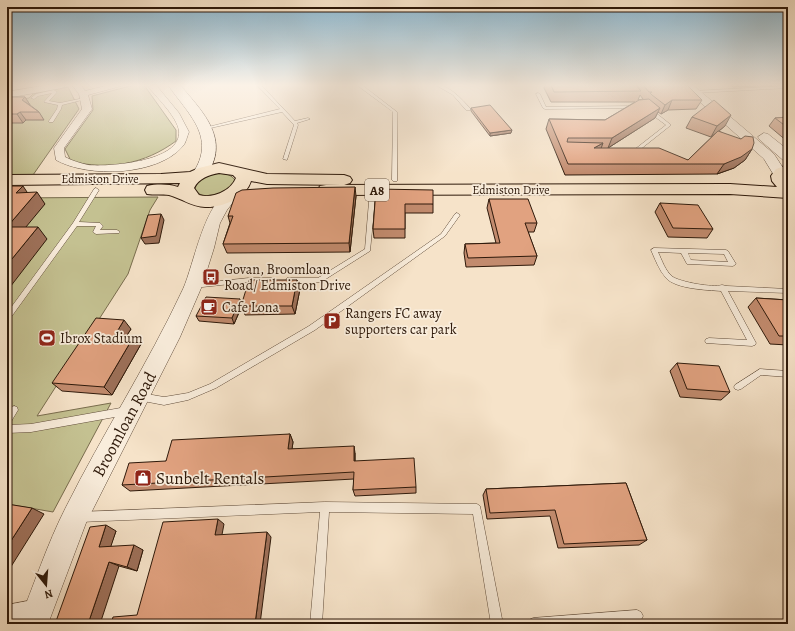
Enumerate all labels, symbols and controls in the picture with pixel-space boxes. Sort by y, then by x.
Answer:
street label: Edmiston Drive [61,171,139,187]
road number: A8 [365,179,389,201]
street label: Edmiston Drive [472,182,550,198]
place label: Govan, Broomloan Road/ Edmiston Drive [224,260,351,295]
bus stop icon: Govan, Broomloan Road/ Edmiston Drive [201,267,221,287]
cafe icon: Cafe Lona [199,297,219,317]
place label: Cafe Lona [222,298,279,317]
place label: Rangers FC away supporters car park [345,304,457,339]
parking icon: Rangers FC away supporters car park [322,311,342,331]
sports icon: Ibrox Stadium [37,328,57,348]
place label: Ibrox Stadium [60,329,143,348]
street label: Broomloan Road [87,367,162,481]
place label: Sunbelt Rentals [156,467,264,490]
shop icon: Sunbelt Rentals [133,468,153,488]
north arrow [26,565,66,605]
text: N [43,586,55,602]

